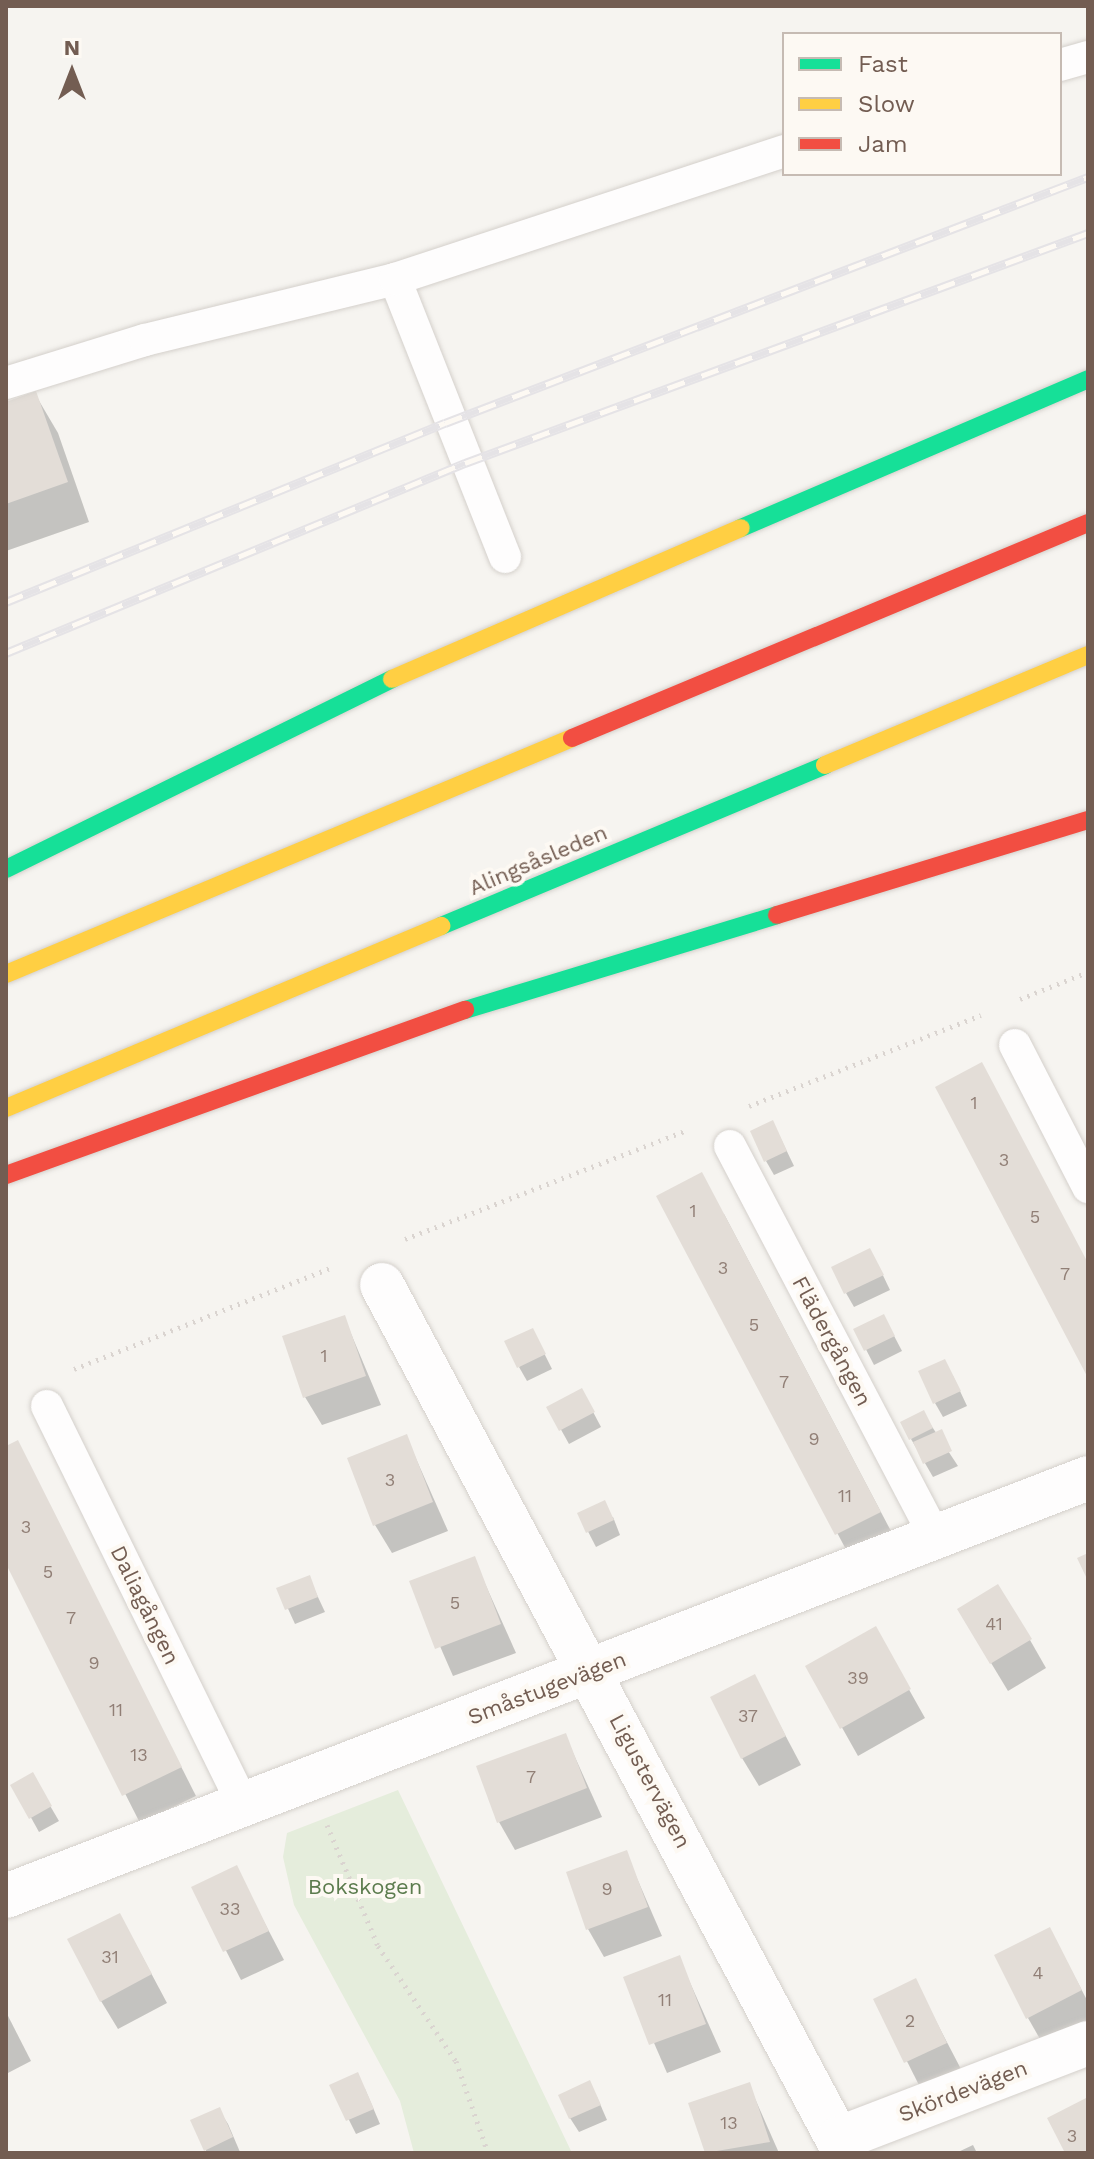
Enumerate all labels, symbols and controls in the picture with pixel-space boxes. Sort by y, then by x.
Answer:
north arrow [32,32,112,112]
legend [782,32,1062,176]
text: N [64,35,80,60]
text: Fast [858,50,908,78]
text: Slow [858,90,915,118]
text: Jam [858,130,908,158]
street label: Alingsåsleden [465,819,611,901]
house number: 1 [970,1092,978,1114]
house number: 3 [999,1149,1009,1171]
house number: 1 [689,1200,697,1222]
house number: 5 [1030,1206,1040,1228]
house number: 3 [718,1257,728,1279]
house number: 7 [1060,1263,1070,1285]
street label: Flädergången [787,1272,877,1410]
house number: 5 [749,1314,759,1336]
house number: 1 [320,1345,328,1367]
house number: 7 [779,1371,789,1393]
house number: 9 [808,1428,820,1450]
house number: 3 [385,1469,395,1491]
house number: 11 [838,1485,852,1507]
house number: 3 [21,1516,31,1538]
street label: Daliagången [105,1541,185,1669]
house number: 5 [43,1561,53,1583]
house number: 5 [450,1592,460,1614]
house number: 7 [66,1607,76,1629]
house number: 41 [985,1613,1003,1635]
street label: Småstugevägen [464,1646,630,1730]
house number: 9 [88,1652,100,1674]
house number: 39 [847,1667,869,1689]
house number: 11 [109,1699,123,1721]
house number: 37 [738,1705,758,1727]
street label: Ligustervägen [604,1709,696,1853]
house number: 13 [130,1744,148,1766]
house number: 7 [526,1766,536,1788]
park label: Bokskogen [308,1874,422,1900]
house number: 9 [601,1878,613,1900]
house number: 33 [220,1898,240,1920]
house number: 31 [101,1946,119,1968]
house number: 4 [1033,1962,1043,1984]
house number: 11 [658,1989,672,2011]
house number: 2 [905,2010,915,2032]
street label: Skördevägen [895,2054,1031,2128]
house number: 13 [720,2112,738,2134]
house number: 3 [1067,2125,1077,2147]

